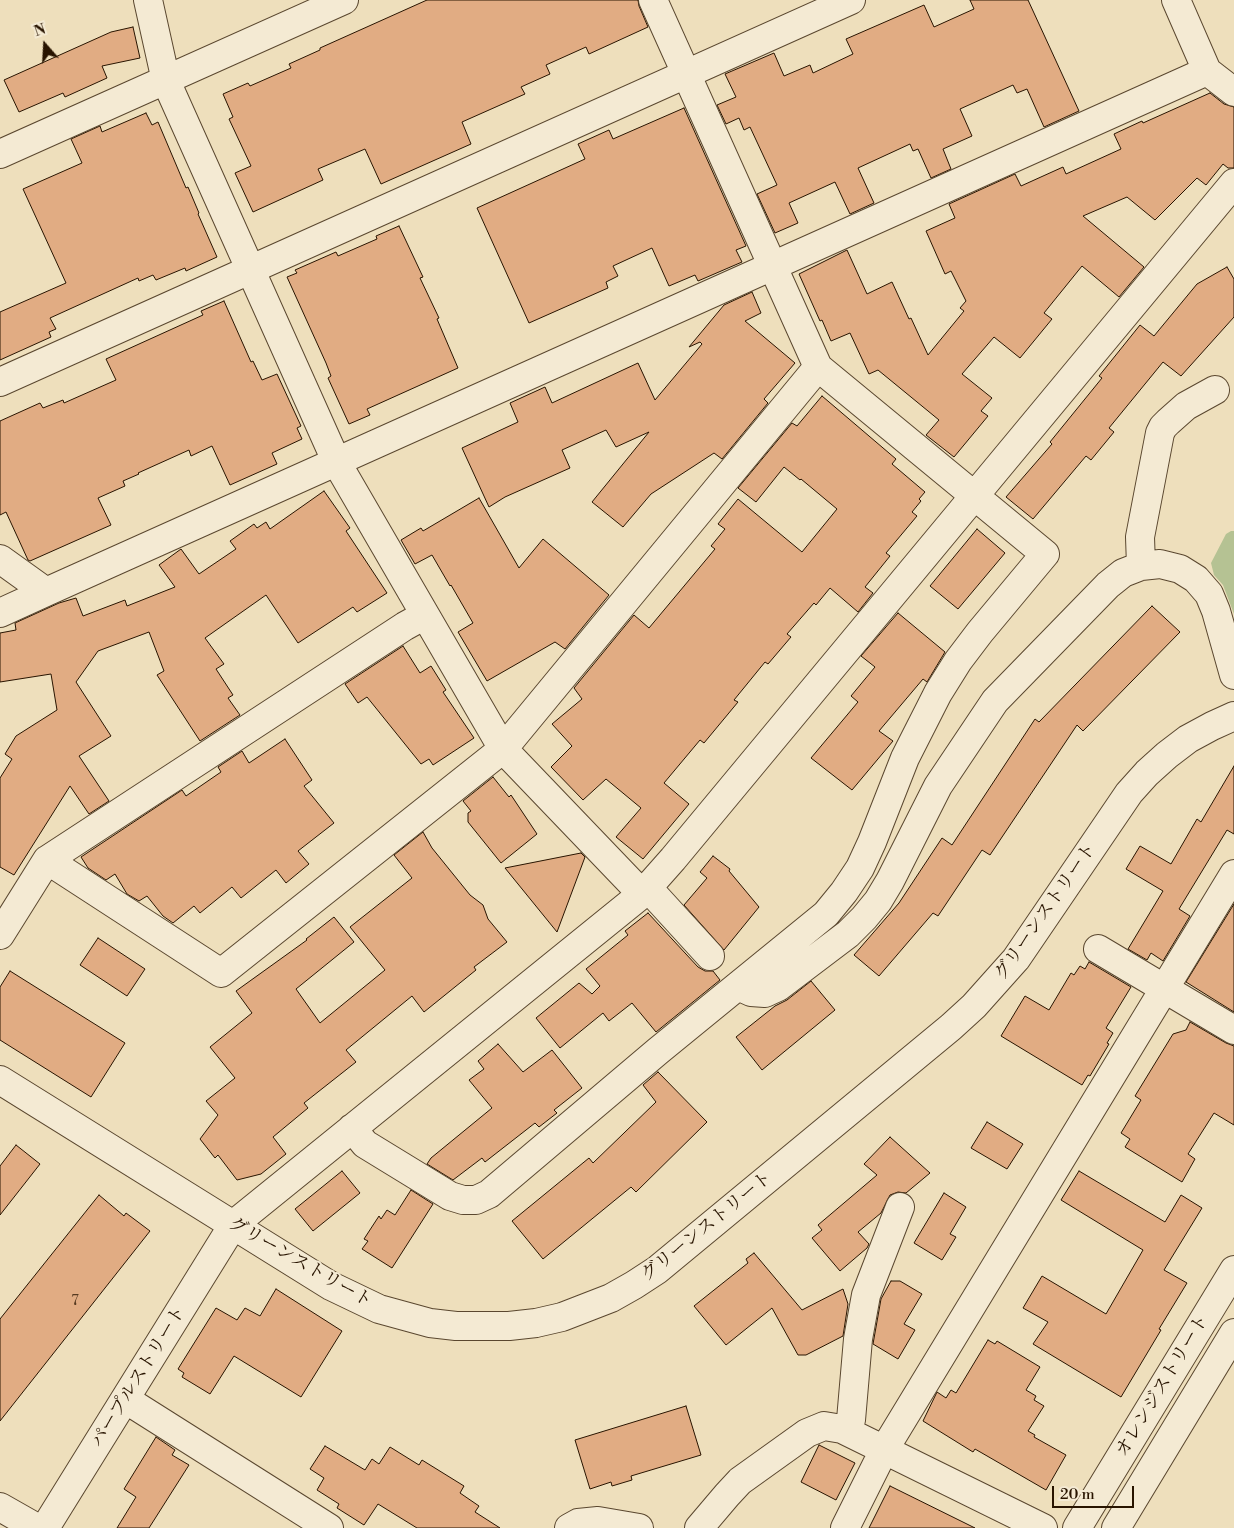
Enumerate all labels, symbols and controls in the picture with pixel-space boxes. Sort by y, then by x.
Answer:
north arrow [20,20,70,70]
text: N [32,21,48,41]
street label: グリーンストリート [991,839,1101,985]
street label: グリーンストリート [637,1168,777,1286]
street label: グリーンストリート [224,1213,376,1313]
house number: 7 [71,1292,79,1310]
street label: パープルストリート [87,1303,191,1451]
street label: オレンジストリート [1112,1311,1214,1461]
scale bar [1054,1476,1136,1508]
text: 20 m [1060,1485,1095,1504]

